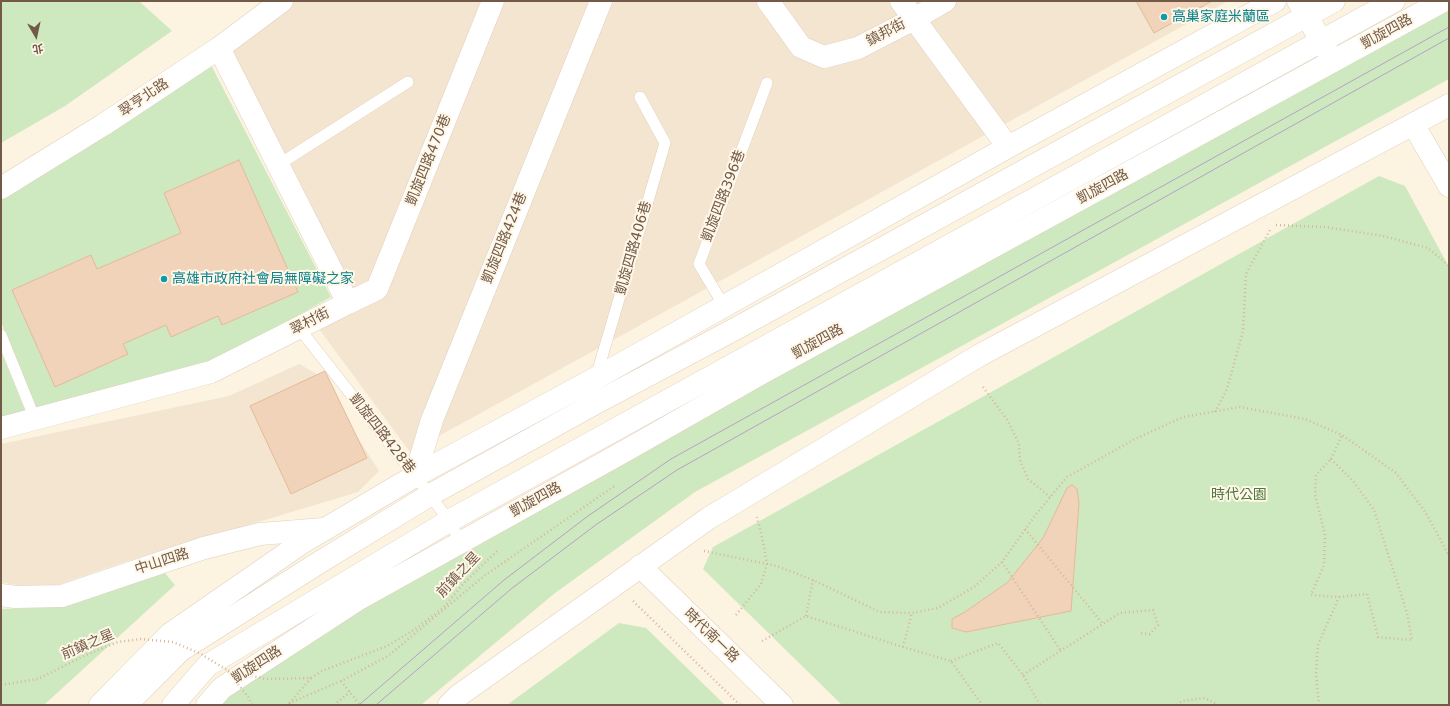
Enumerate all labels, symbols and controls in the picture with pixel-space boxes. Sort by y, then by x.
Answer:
place label: 高巢家庭米蘭區 [1172,9,1270,25]
street label: 凱旋四路 [1358,11,1416,53]
marker: 高巢家庭米蘭區 [1159,12,1169,22]
north arrow [16,16,56,56]
street label: 鎮邦街 [864,16,908,50]
text: 北 [32,41,44,56]
street label: 翠亨北路 [116,75,172,121]
street label: 凱旋四路470巷 [403,112,455,208]
street label: 凱旋四路396巷 [699,148,749,244]
street label: 凱旋四路 [1074,166,1132,208]
street label: 凱旋四路424巷 [479,190,531,286]
street label: 凱旋四路406巷 [613,199,655,297]
place label: 高雄市政府社會局無障礙之家 [172,271,354,287]
marker: 高雄市政府社會局無障礙之家 [159,274,169,284]
street label: 翠村街 [287,305,333,339]
street label: 凱旋四路 [789,321,847,363]
street label: 凱旋四路428巷 [346,391,418,477]
street label: 凱旋四路 [507,479,565,521]
park label: 時代公園 [1211,487,1267,503]
street label: 中山四路 [133,545,191,579]
street label: 前鎮之星 [434,549,484,601]
street label: 時代南一路 [680,606,742,666]
street label: 前鎮之星 [59,626,117,664]
street label: 凱旋四路 [229,643,285,687]

